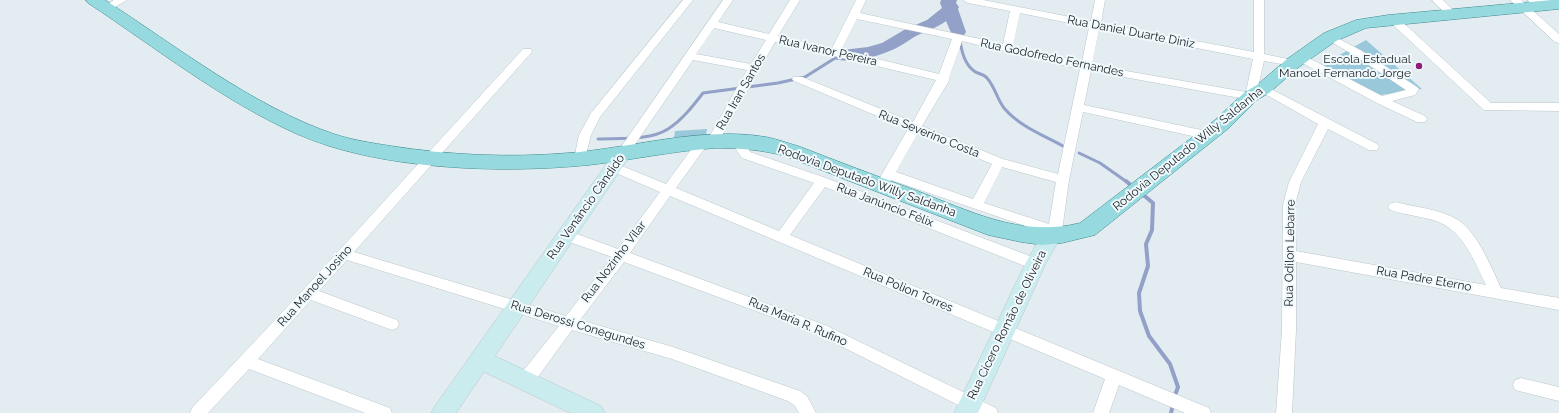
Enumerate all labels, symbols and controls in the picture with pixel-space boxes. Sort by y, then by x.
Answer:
street label: Rua Daniel Duarte Diniz [1066,13,1196,51]
street label: Rua Ivanor Pereira [777,33,879,69]
street label: Rua Godofredo Fernandes [979,36,1125,80]
street label: Rua Iran Santos [713,51,769,133]
place label: Escola Estadual Manoel Fernando Jorge [1279,52,1411,80]
marker: Escola Estadual Manoel Fernando Jorge [1414,61,1424,71]
street label: Rodovia Deputado Willy Saldanha [1110,84,1266,214]
street label: Rua Severino Costa [876,107,982,161]
street label: Rodovia Deputado Willy Saldanha [776,142,958,220]
street label: Rua Venâncio Cândido [544,152,628,262]
street label: Rua Janúncio Félix [834,180,936,230]
street label: Rua Odilon Lebarre [1282,199,1298,307]
street label: Rua Nozinho Vilar [579,218,649,306]
street label: Rua Manoel Josino [275,242,355,330]
street label: Rua Cícero Romão de Oliveira [964,248,1050,402]
street label: Rua Padre Eterno [1375,264,1473,294]
street label: Rua Polion Torres [861,265,955,315]
street label: Rua Maria R. Rufino [746,295,850,349]
street label: Rua Derossi Conegundes [509,298,647,352]

